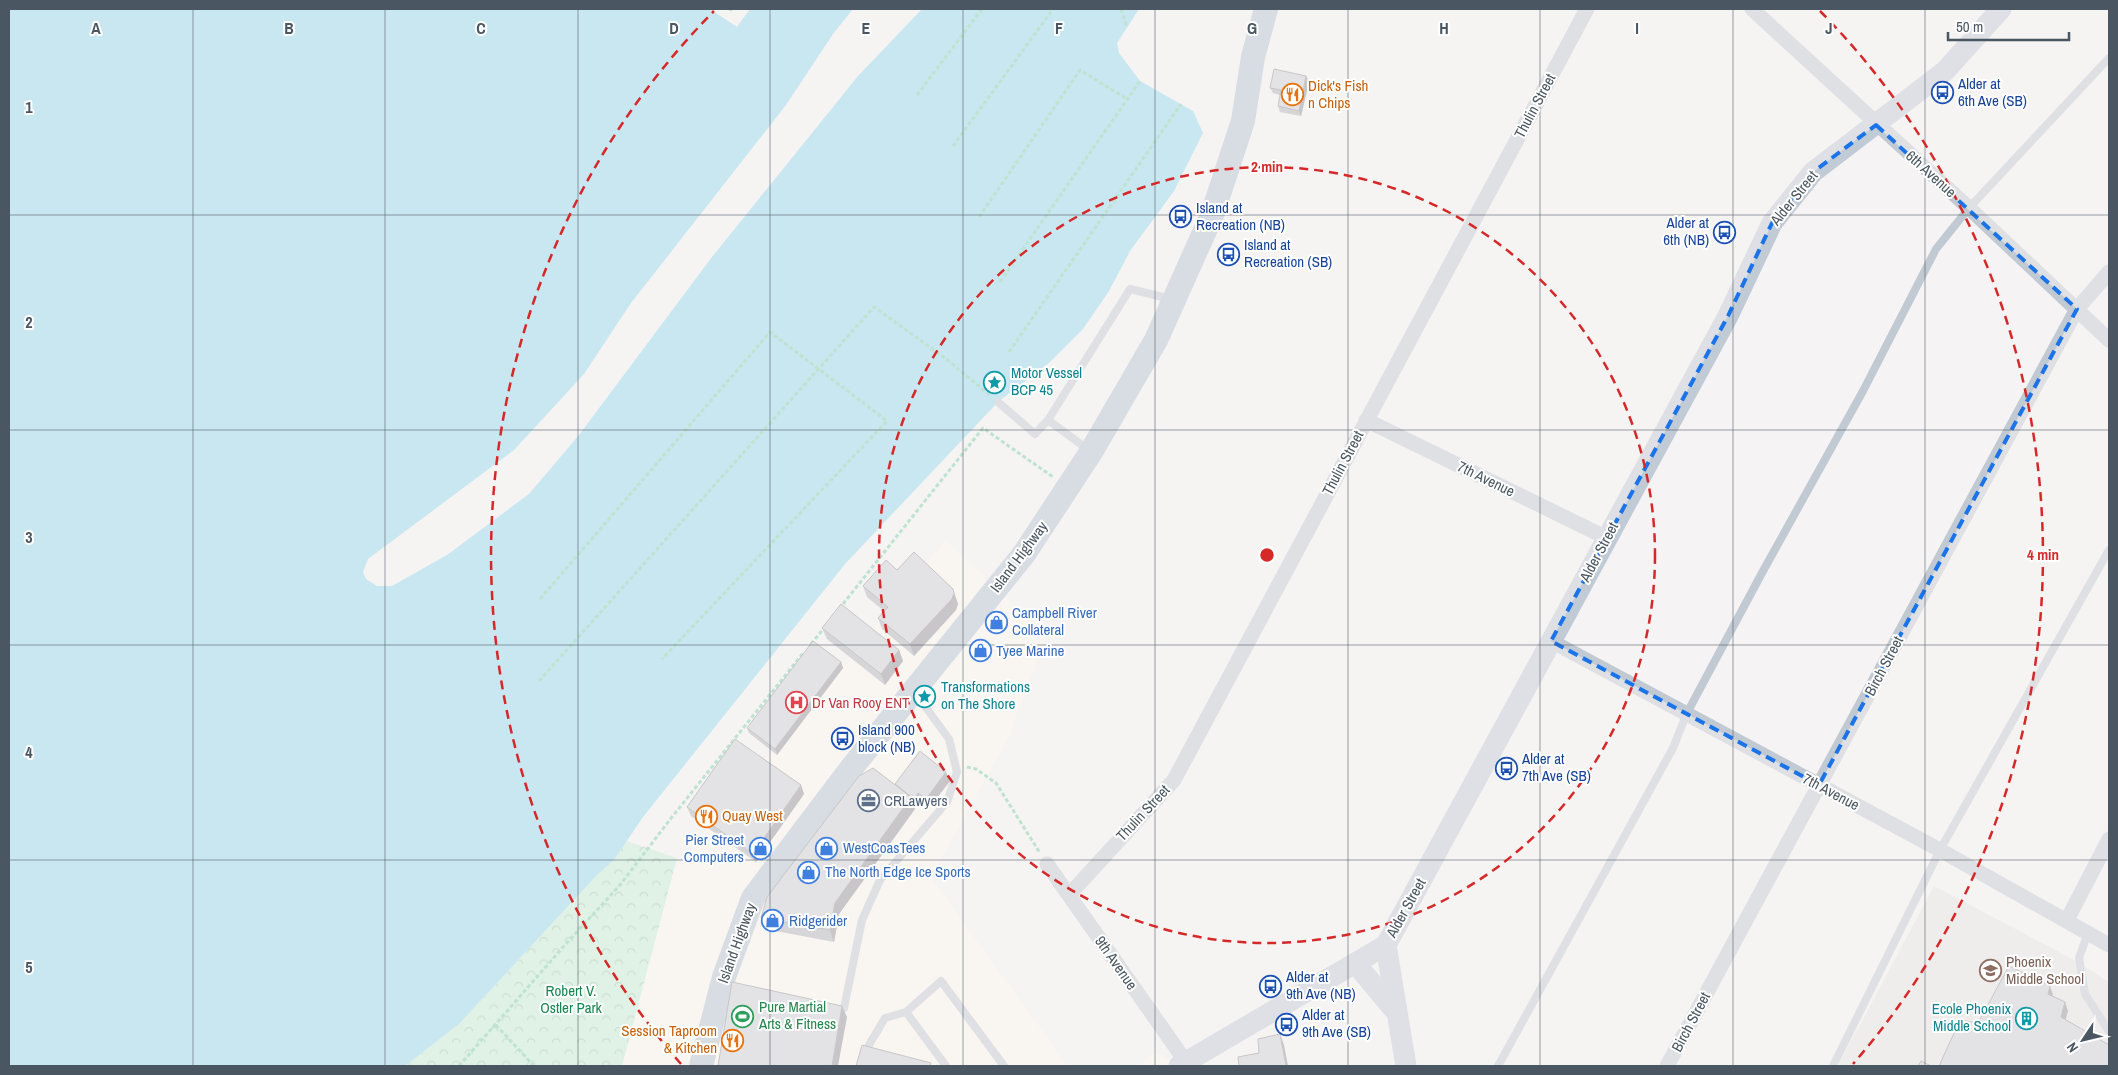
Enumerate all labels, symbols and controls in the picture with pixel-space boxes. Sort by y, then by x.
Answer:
scale bar [1948,10,2069,42]
text: 50 m [1956,16,1983,37]
text: A [91,17,101,39]
text: B [284,17,294,39]
text: C [476,17,486,39]
text: D [669,17,679,39]
text: E [862,17,871,39]
text: F [1055,17,1063,39]
text: G [1247,17,1257,39]
text: H [1439,17,1449,39]
text: I [1635,17,1639,39]
text: J [1825,17,1833,39]
street label: Thulin Street [1509,69,1561,142]
place label: Alder at 6th Ave (SB) [1957,73,2027,111]
place label: Dick's Fish n Chips [1308,75,1368,113]
bus stop icon: Alder at 6th Ave (SB) [1930,81,1954,105]
restaurant icon: Dick's Fish n Chips [1280,83,1304,107]
text: 1 [25,96,33,118]
street label: 6th Avenue [1902,145,1961,202]
text: 2 min [1251,156,1283,177]
street label: Alder Street [1764,165,1823,230]
place label: Island at Recreation (NB) [1196,197,1285,235]
bus stop icon: Island at Recreation (NB) [1168,205,1192,229]
place label: Alder at 6th (NB) [1663,212,1710,250]
bus stop icon: Alder at 6th (NB) [1713,220,1737,244]
place label: Island at Recreation (SB) [1244,234,1332,272]
bus stop icon: Island at Recreation (SB) [1216,242,1240,266]
text: 2 [25,311,33,333]
place label: Motor Vessel BCP 45 [1011,362,1082,400]
place icon: Motor Vessel BCP 45 [983,370,1007,394]
street label: Thulin Street [1317,426,1369,499]
street label: 7th Avenue [1454,456,1519,502]
street label: Island Highway [985,516,1053,597]
street label: Alder Street [1574,518,1623,586]
text: 3 [25,526,33,548]
text: 4 min [2027,544,2059,565]
centre of rings [1258,546,1276,564]
place label: Campbell River Collateral [1012,602,1097,640]
shop icon: Campbell River Collateral [984,610,1008,634]
street label: Birch Street [1859,632,1908,699]
shop icon: Tyee Marine [968,639,992,663]
place label: Tyee Marine [996,640,1065,661]
place label: Transformations on The Shore [941,676,1030,714]
place icon: Transformations on The Shore [913,684,937,708]
hospital icon: Dr Van Rooy ENT [784,691,808,715]
place label: Dr Van Rooy ENT [812,692,910,713]
place label: Island 900 block (NB) [858,719,915,757]
bus stop icon: Island 900 block (NB) [830,727,854,751]
text: 4 [25,741,33,763]
place label: Alder at 7th Ave (SB) [1521,748,1591,786]
bus stop icon: Alder at 7th Ave (SB) [1494,756,1518,780]
street label: 7th Avenue [1799,768,1863,815]
street label: Thulin Street [1111,779,1175,846]
office icon: CRLawyers [856,789,880,813]
place label: CRLawyers [884,790,948,811]
restaurant icon: Quay West [694,804,718,828]
place label: Quay West [722,805,783,826]
place label: Pier Street Computers [684,829,745,867]
shop icon: WestCoasTees [815,836,839,860]
shop icon: Pier Street Computers [748,837,772,861]
place label: WestCoasTees [843,837,926,858]
shop icon: The North Edge Ice Sports [797,860,821,884]
place label: The North Edge Ice Sports [825,861,971,882]
street label: Alder Street [1380,874,1431,942]
street label: Island Highway [712,899,761,986]
shop icon: Ridgerider [761,909,785,933]
place label: Ridgerider [789,910,847,931]
street label: 9th Avenue [1090,932,1143,994]
place label: Phoenix Middle School [2006,951,2084,989]
text: 5 [25,956,33,978]
school or university icon: Phoenix Middle School [1978,959,2002,983]
place label: Alder at 9th Ave (NB) [1285,966,1356,1004]
bus stop icon: Alder at 9th Ave (NB) [1258,974,1282,998]
park label: Robert V. Ostler Park [540,980,603,1018]
street label: Birch Street [1666,988,1715,1055]
place label: Pure Martial Arts & Fitness [758,996,836,1034]
place label: Ecole Phoenix Middle School [1932,998,2012,1036]
sports icon: Pure Martial Arts & Fitness [731,1004,755,1028]
place label: Alder at 9th Ave (SB) [1301,1004,1371,1042]
building icon: Ecole Phoenix Middle School [2015,1006,2039,1030]
bus stop icon: Alder at 9th Ave (SB) [1274,1012,1298,1036]
north arrow [2058,1015,2108,1065]
place label: Session Taproom & Kitchen [621,1020,717,1058]
restaurant icon: Session Taproom & Kitchen [721,1028,745,1052]
text: N [2063,1039,2082,1056]

